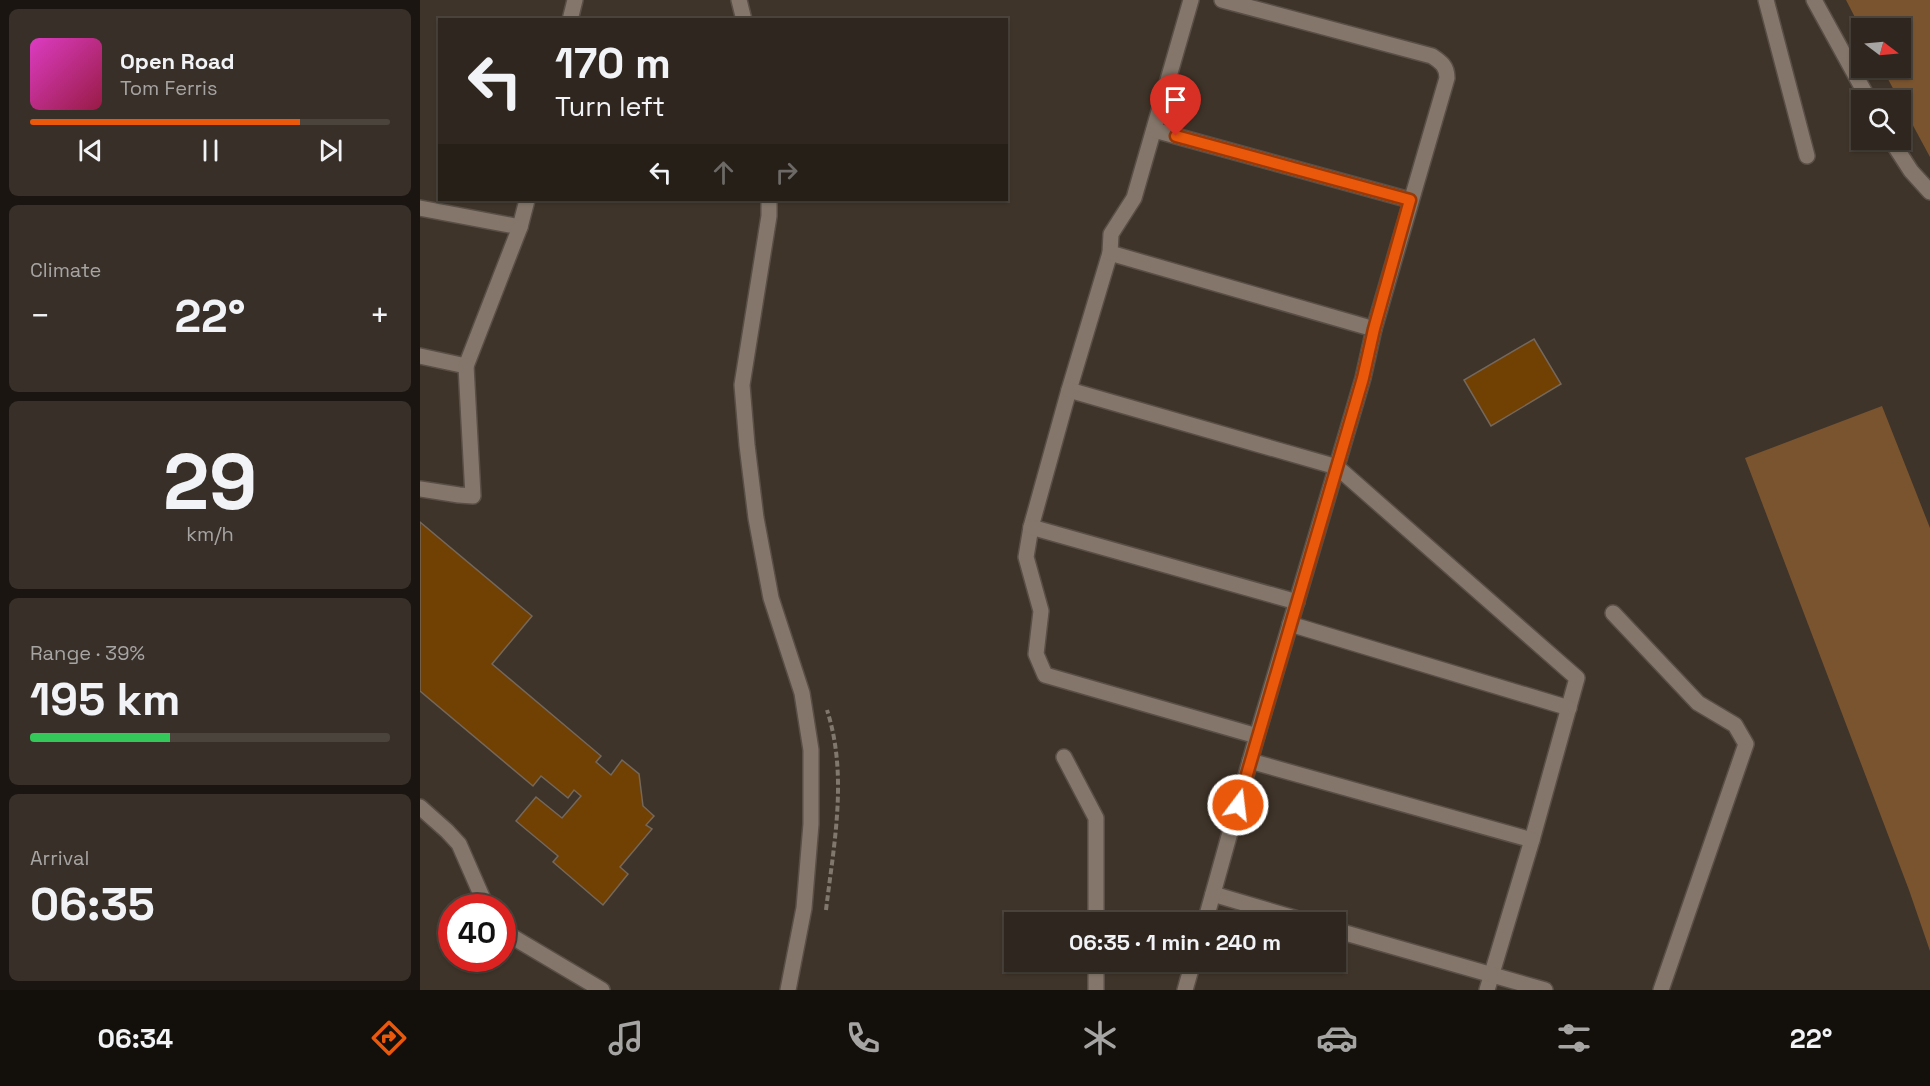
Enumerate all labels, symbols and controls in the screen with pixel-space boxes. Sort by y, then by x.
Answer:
north arrow [1851,18,1911,78]
map controls [1851,18,1911,150]
text: 170 m [555,37,671,90]
icon: left [456,42,534,120]
text: Open Road [120,47,235,75]
pin [1150,74,1201,136]
text: Tom Ferris [120,75,218,101]
icon: arrive [1159,83,1192,116]
text: Turn left [555,89,665,124]
button: search [1851,90,1911,150]
icon: previous [74,134,107,167]
icon: pause [194,134,227,167]
icon: next [314,134,347,167]
icon: left [644,156,677,189]
icon: ahead [707,156,740,189]
icon: right [770,156,803,189]
text: Climate [30,257,101,283]
text: 22° [174,288,246,345]
text: − [30,295,50,337]
text: + [370,295,390,337]
text: 29 [163,432,257,532]
text: km/h [186,521,234,547]
text: Range · 39% [30,640,145,666]
text: 195 km [30,671,180,728]
position arrow [1206,773,1270,837]
text: Arrival [30,845,89,871]
text: 06:35 [30,876,155,933]
speed limit sign: 40 [438,894,516,972]
text: 06:35 · 1 min · 240 m [1069,928,1281,956]
icon: directions [368,1017,410,1059]
icon: music [605,1017,647,1059]
icon: phone [842,1017,884,1059]
icon: climate [1079,1017,1121,1059]
icon: car [1316,1017,1358,1059]
icon: filters [1553,1017,1595,1059]
text: 06:34 [97,1021,173,1056]
text: 22° [1790,1021,1832,1056]

